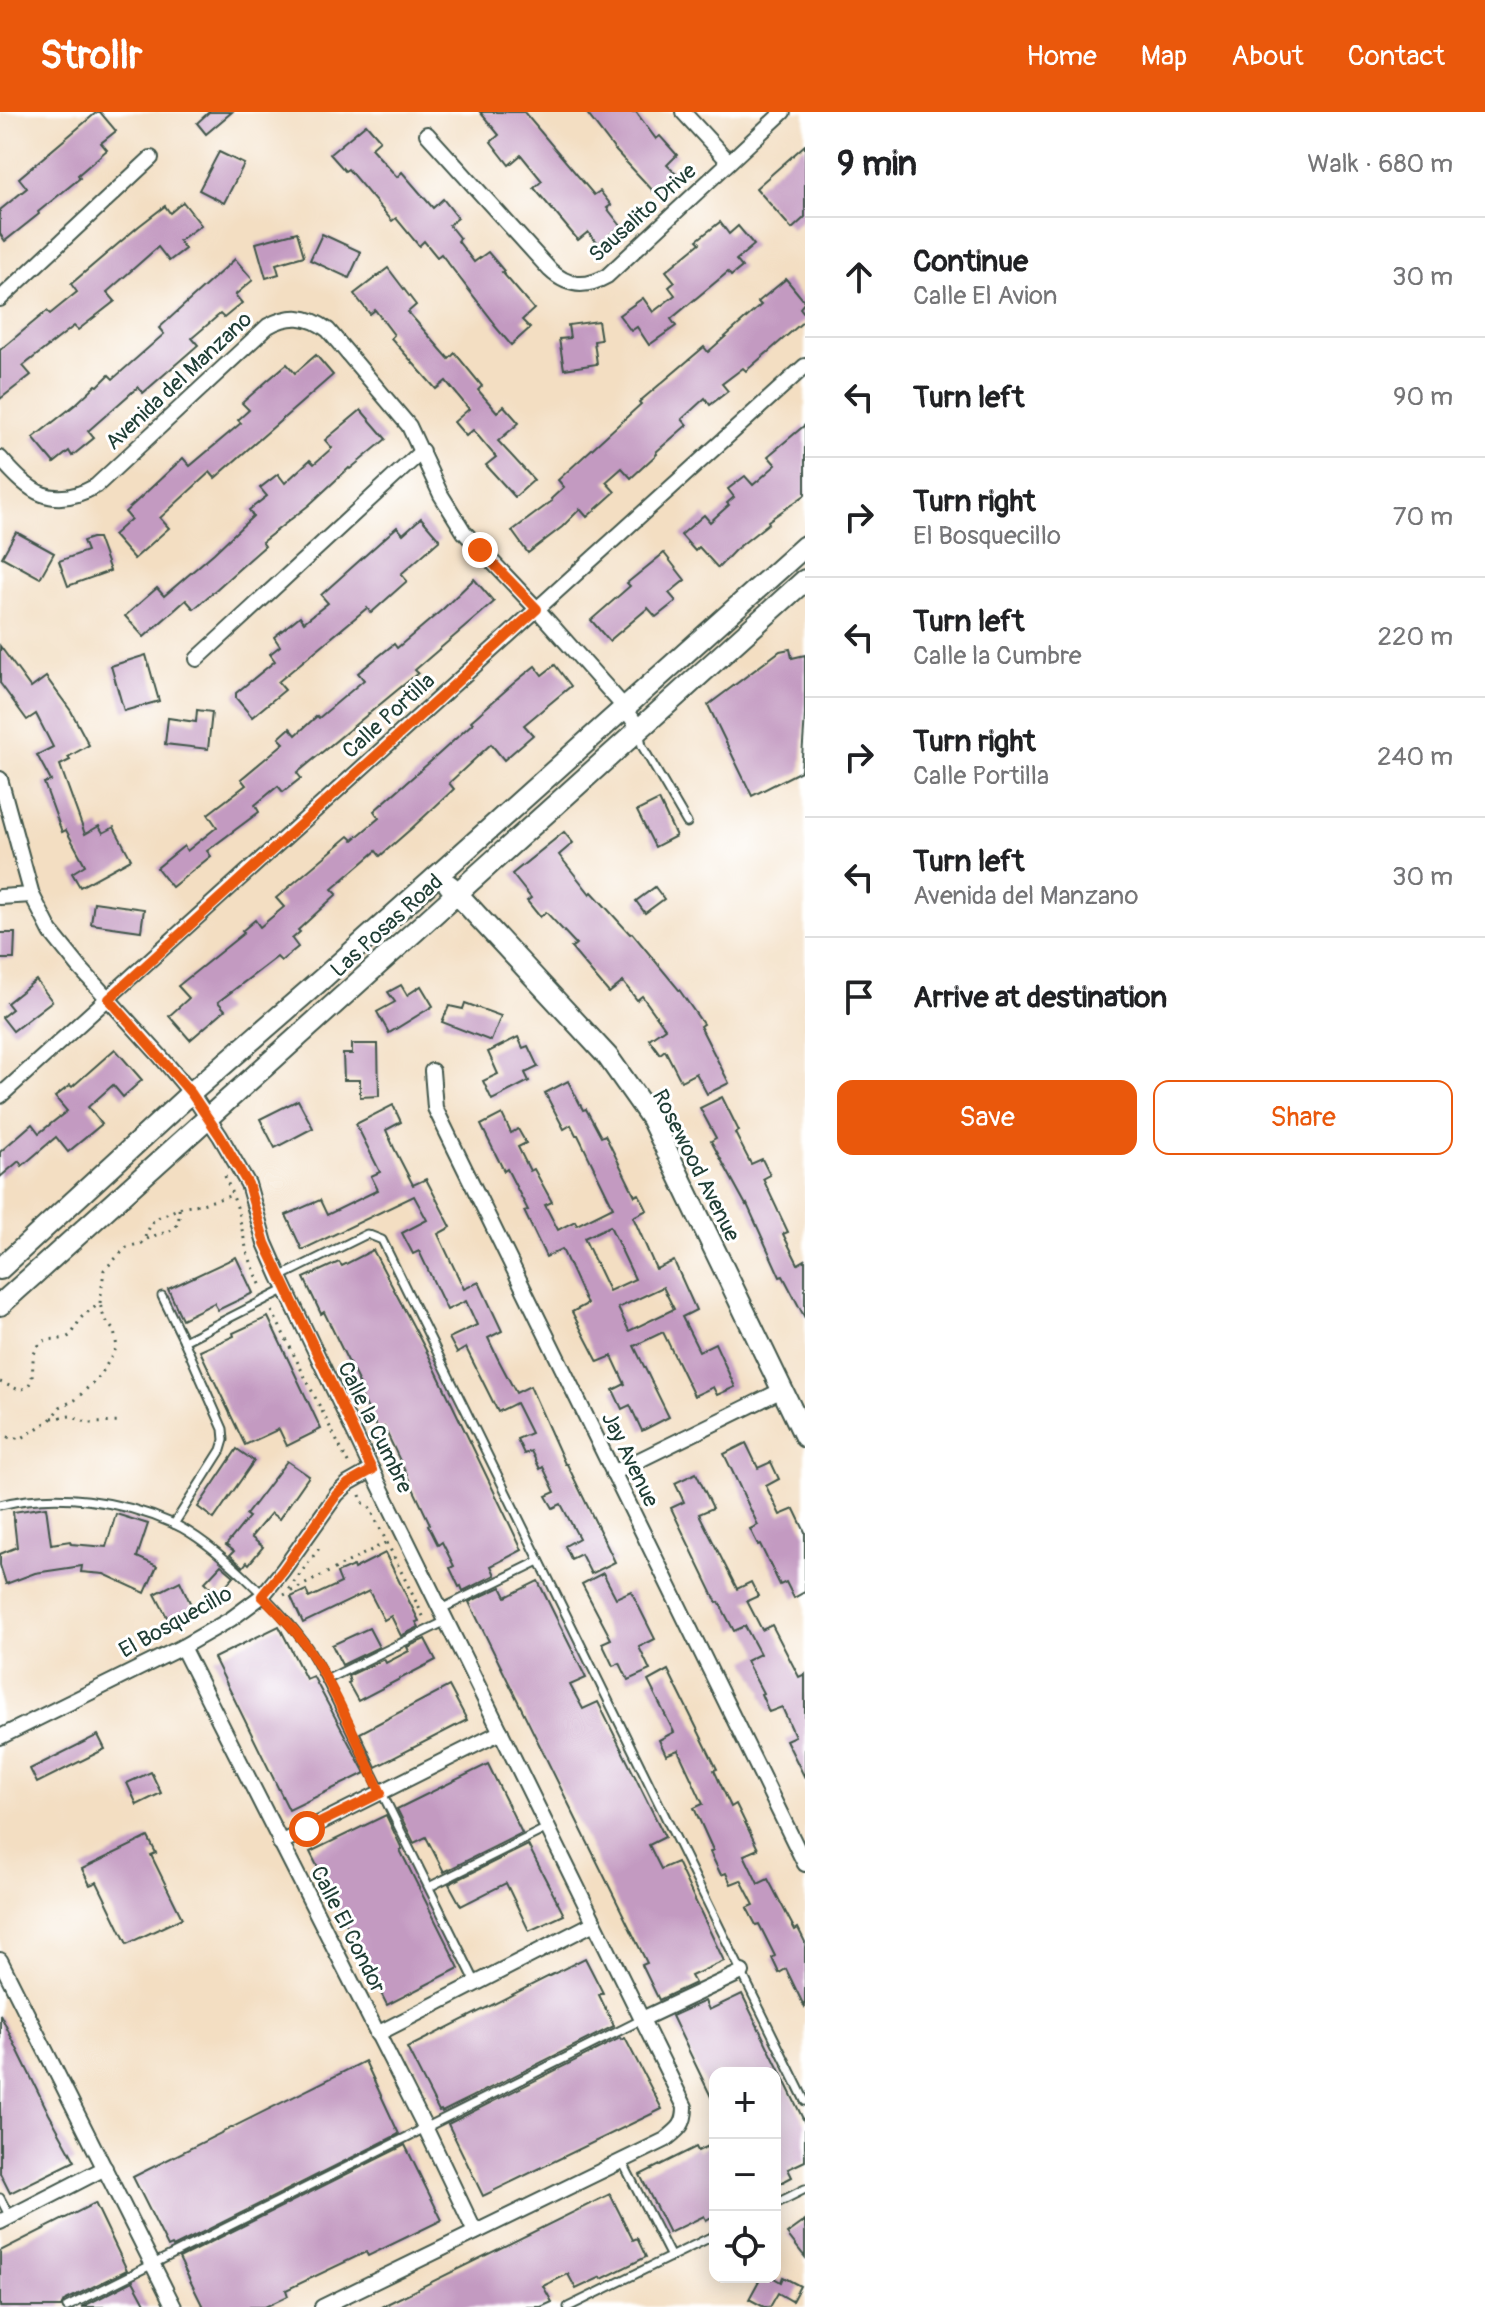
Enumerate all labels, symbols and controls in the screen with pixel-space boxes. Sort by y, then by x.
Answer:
text: Strollr [40,32,142,80]
text: Home [1026,39,1097,74]
text: Map [1141,39,1187,74]
text: About [1231,39,1304,74]
text: Contact [1348,39,1445,74]
text: 9 min [837,143,917,186]
text: Walk · 680 m [1307,148,1453,180]
street label: Sausalito Drive [583,157,702,268]
text: Continue [913,243,1028,280]
icon: ahead [837,255,881,299]
text: 30 m [1392,261,1453,293]
text: Calle El Avion [913,280,1057,312]
street label: Avenida del Manzano [99,305,258,456]
icon: left [837,375,881,419]
text: Turn left [913,379,1024,416]
text: 90 m [1393,381,1453,413]
text: Turn right [913,483,1036,520]
icon: right [837,495,881,539]
text: 70 m [1393,501,1453,533]
text: El Bosquecillo [913,520,1061,552]
route end [462,532,498,568]
text: Turn left [913,603,1024,640]
icon: left [837,615,881,659]
text: 220 m [1377,621,1453,653]
text: Calle la Cumbre [913,640,1082,672]
street label: Calle Portilla [336,667,441,765]
text: Turn right [913,723,1036,760]
icon: right [837,735,881,779]
text: 240 m [1377,741,1453,773]
text: Calle Portilla [913,760,1049,792]
text: Turn left [913,843,1024,880]
icon: left [837,855,881,899]
text: 30 m [1392,861,1453,893]
street label: Las Posas Road [325,868,449,983]
text: Avenida del Manzano [913,880,1139,912]
icon: arrive [837,975,881,1019]
text: Arrive at destination [913,979,1167,1016]
button: Save [837,1080,1137,1155]
button: Share [1153,1080,1453,1155]
street label: Rosewood Avenue [646,1085,747,1246]
street label: Calle la Cumbre [331,1357,419,1498]
street label: Jay Avenue [595,1407,665,1512]
street label: El Bosquecillo [114,1579,237,1664]
route start [289,1811,325,1847]
street label: Calle El Condor [304,1861,392,1998]
map controls [709,2067,781,2283]
button: + [709,2067,781,2139]
button: − [709,2139,781,2211]
button: locate [709,2211,781,2283]

